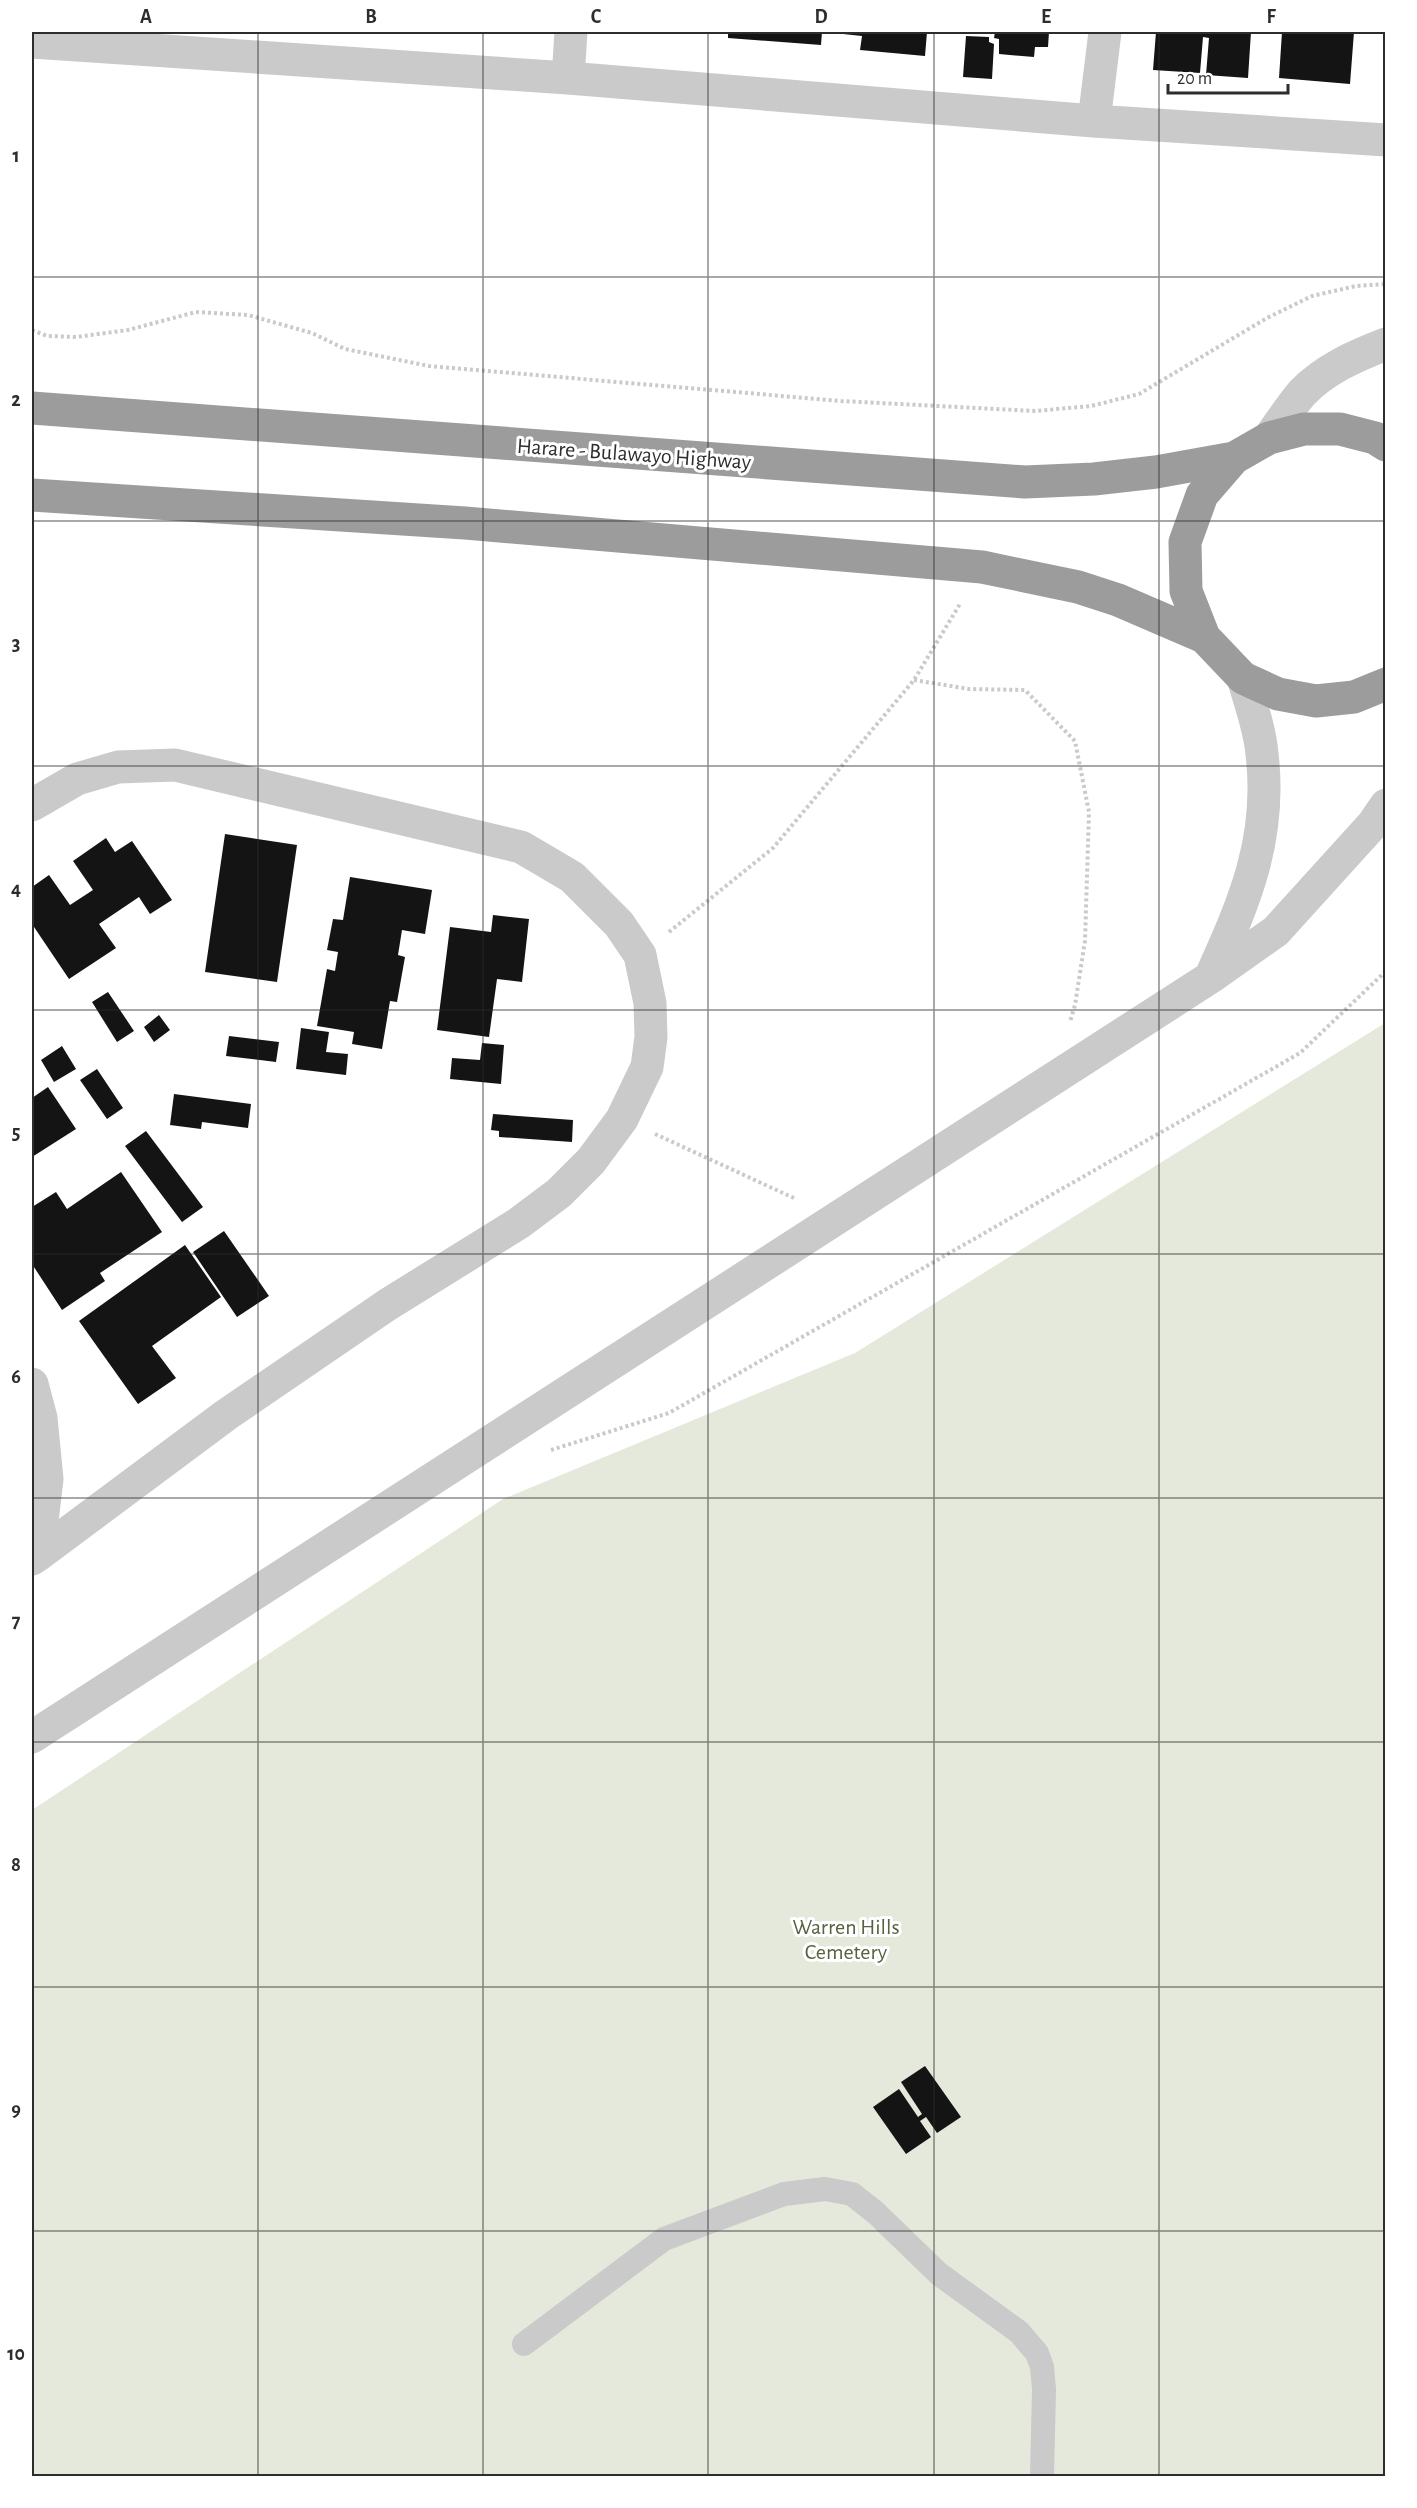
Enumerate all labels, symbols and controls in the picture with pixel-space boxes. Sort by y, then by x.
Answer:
text: A [140,7,152,27]
text: B [365,7,377,27]
text: C [591,7,602,27]
text: D [814,7,828,27]
text: E [1041,7,1051,27]
text: F [1266,7,1276,27]
scale bar [1168,57,1288,95]
text: 20 m [1177,70,1212,88]
text: 1 [12,146,20,166]
text: 2 [11,390,21,410]
street label: Harare - Bulawayo Highway [516,435,752,473]
text: 3 [12,634,20,654]
text: 4 [11,879,21,899]
text: 5 [12,1123,20,1143]
text: 6 [11,1367,21,1387]
text: 7 [12,1611,21,1631]
text: 8 [11,1855,21,1875]
park label: Warren Hills Cemetery [792,1916,900,1963]
text: 9 [11,2100,21,2120]
text: 10 [7,2344,25,2364]

